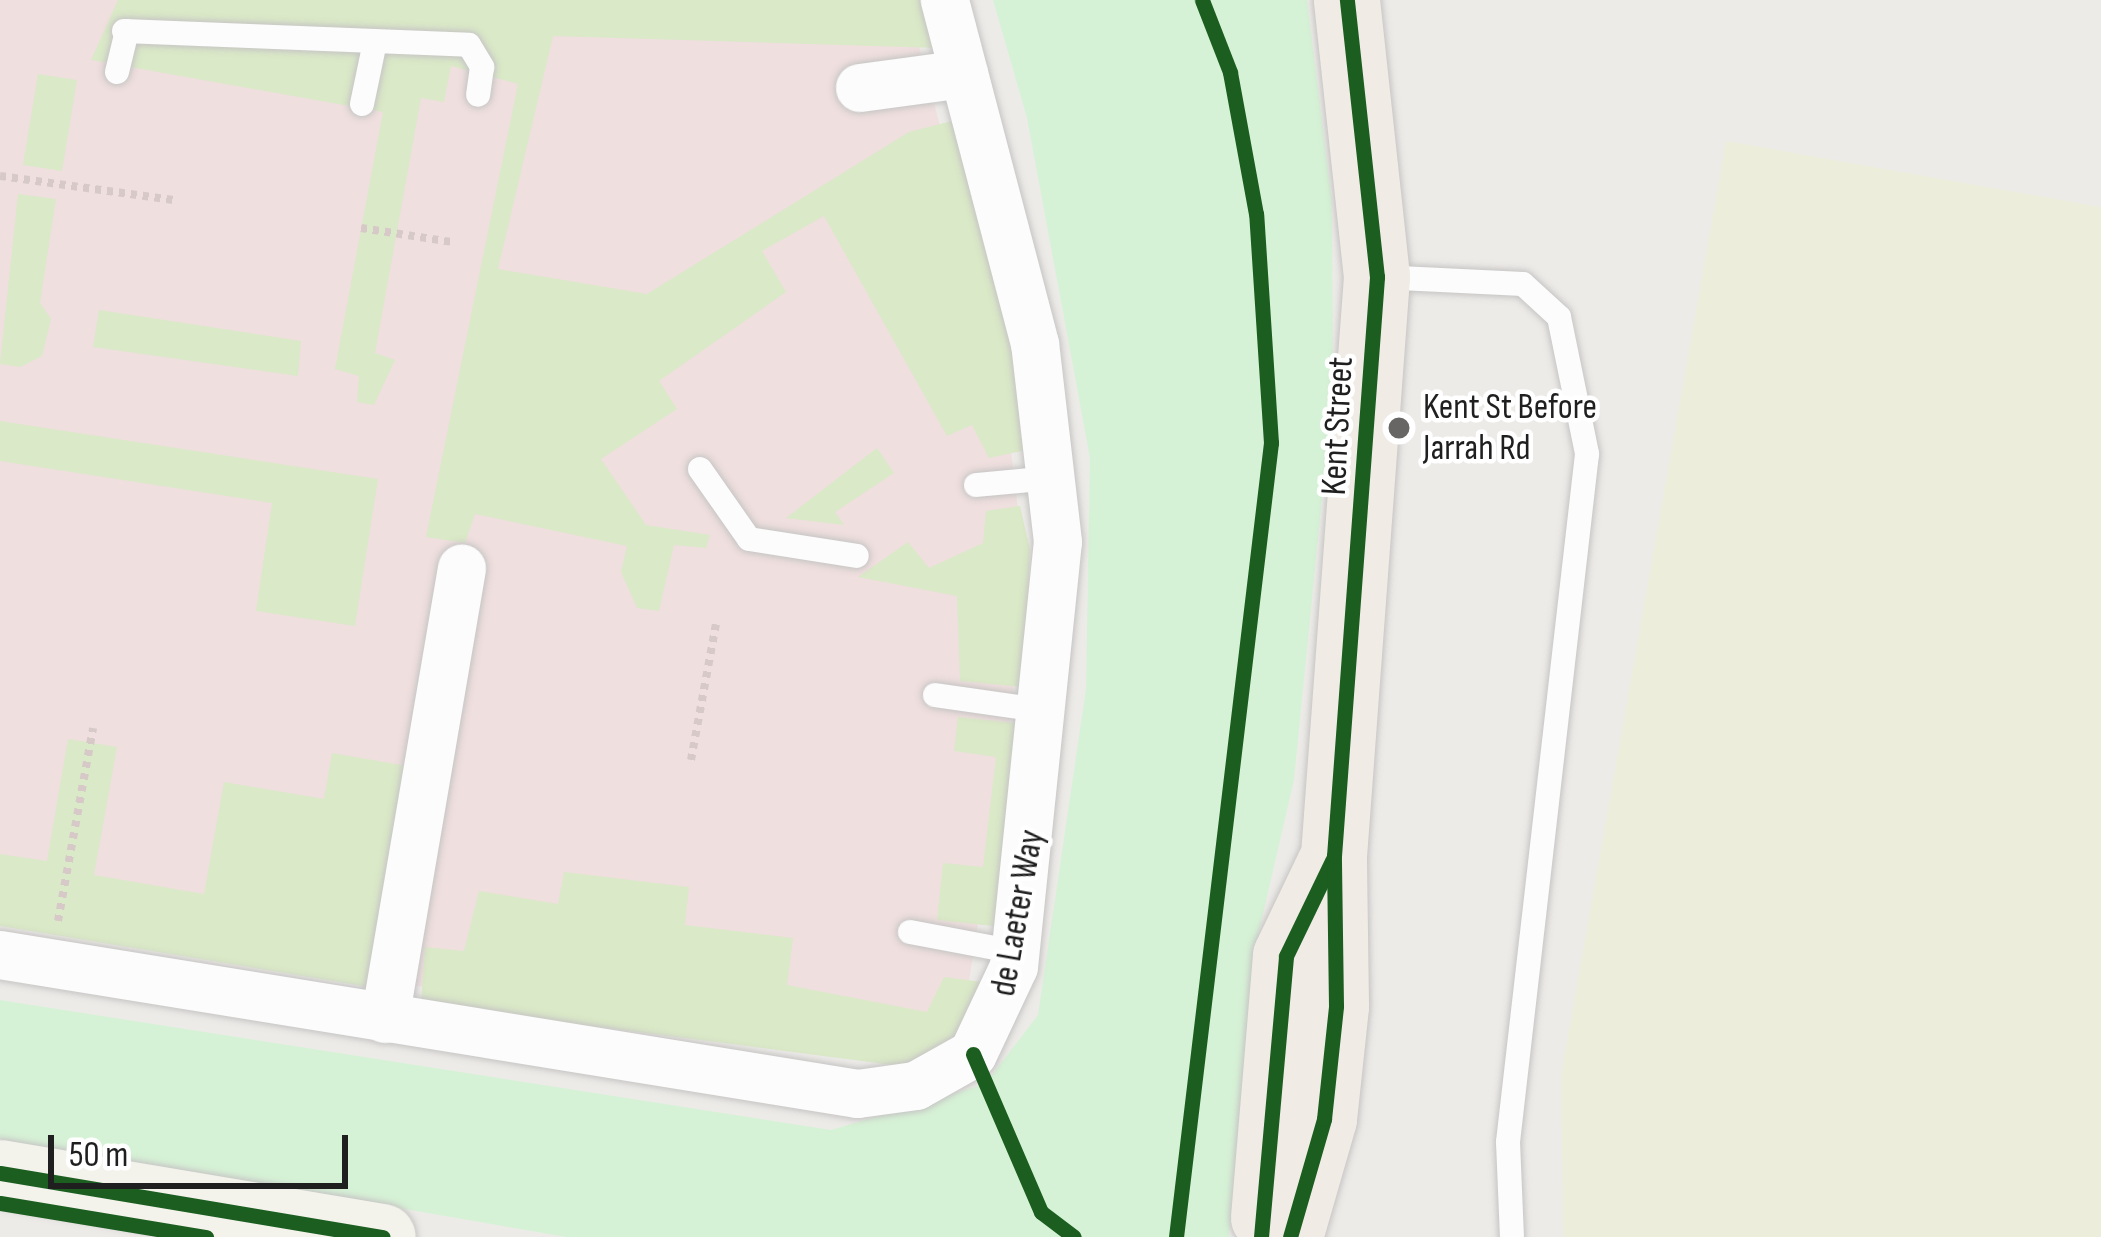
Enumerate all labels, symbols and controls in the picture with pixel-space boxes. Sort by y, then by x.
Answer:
street label: Kent Street [1313,356,1363,496]
place label: Kent St Before Jarrah Rd [1423,385,1597,470]
marker: Kent St Before Jarrah Rd [1386,415,1412,441]
street label: de Laeter Way [982,827,1054,999]
scale bar [54,1111,354,1185]
text: 50 m [69,1134,128,1177]

